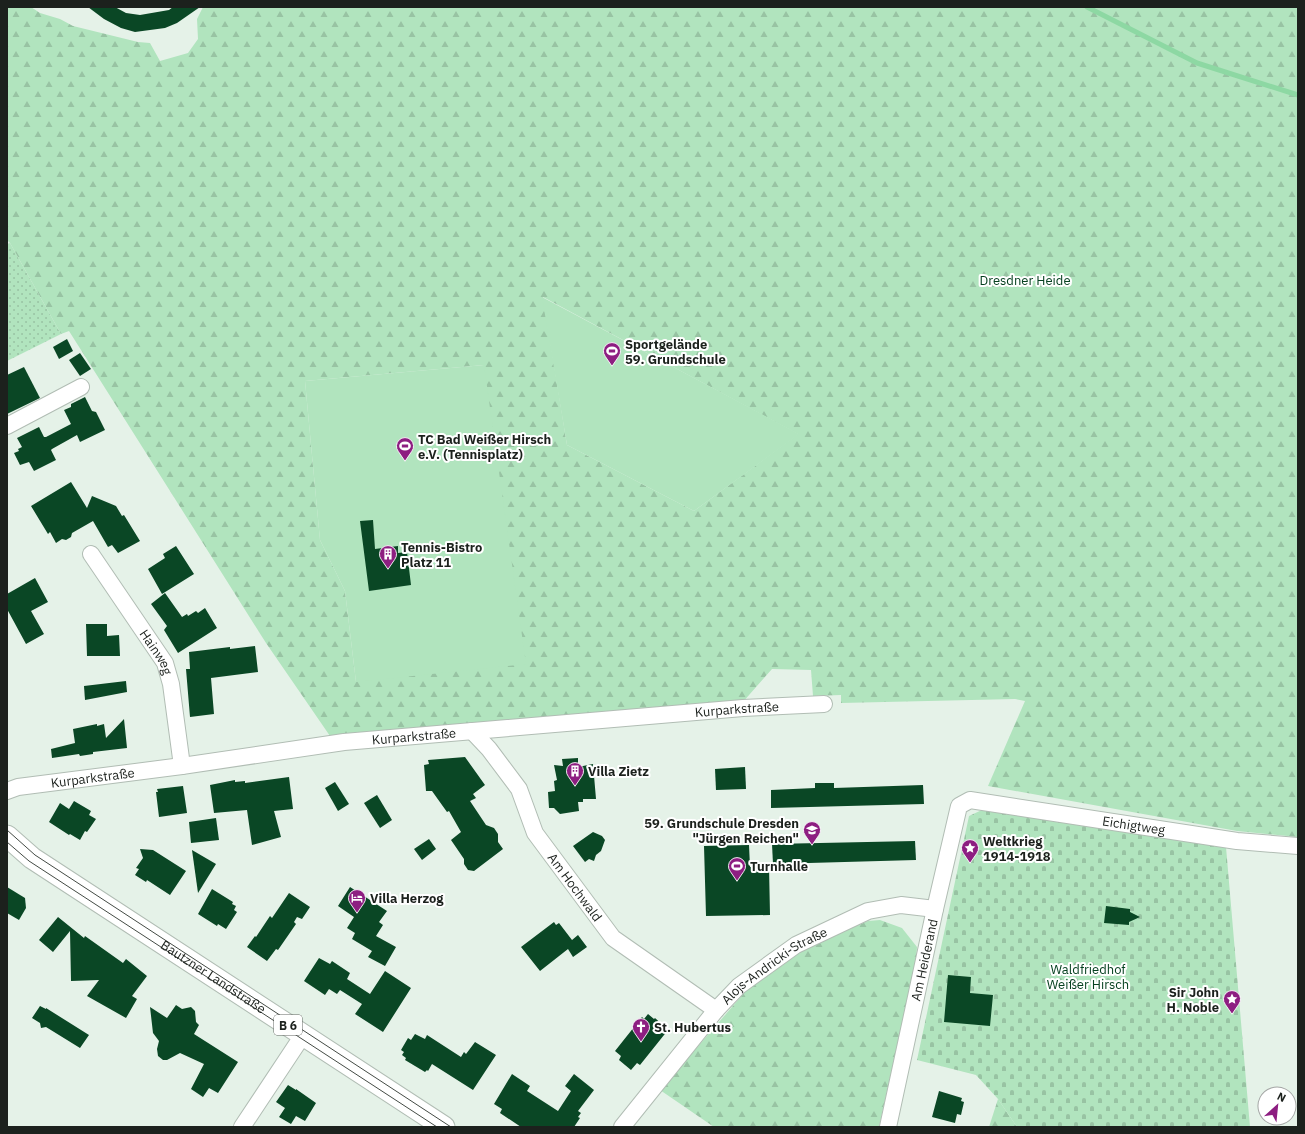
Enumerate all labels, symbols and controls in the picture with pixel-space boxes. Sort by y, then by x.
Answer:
park label: Dresdner Heide [979,272,1071,289]
place label: Sportgelände 59. Grundschule [625,336,726,368]
sports icon: Sportgelände 59. Grundschule [602,341,622,366]
place label: TC Bad Weißer Hirsch e.V. (Tennisplatz) [418,431,551,463]
sports icon: TC Bad Weißer Hirsch e.V. (Tennisplatz) [395,436,415,461]
place label: Tennis-Bistro Platz 11 [401,539,482,571]
building icon: Tennis-Bistro Platz 11 [378,544,398,569]
street label: Hainweg [136,626,176,677]
street label: Kurparkstraße [694,698,779,721]
street label: Kurparkstraße [371,724,457,748]
building icon: Villa Zietz [565,761,585,786]
place label: Villa Zietz [588,763,649,780]
street label: Kurparkstraße [50,764,136,791]
street label: Eichigtweg [1101,812,1167,838]
place label: 59. Grundschule Dresden "Jürgen Reichen" [644,815,799,847]
school or university icon: 59. Grundschule Dresden "Jürgen Reichen" [802,820,822,845]
place label: Weltkrieg 1914-1918 [983,833,1051,865]
place icon: Weltkrieg 1914-1918 [960,838,980,863]
street label: Am Hochwald [544,850,606,925]
sports icon: Turnhalle [727,856,747,881]
place label: Turnhalle [750,858,808,875]
hotel icon: Villa Herzog [347,888,367,913]
place label: Villa Herzog [370,890,444,907]
street label: Am Heiderand [907,917,941,1003]
street label: Alojs-Andricki-Straße [717,923,830,1008]
street label: Bautzner Landstraße [158,936,269,1017]
park label: Waldfriedhof Weißer Hirsch [1047,961,1129,993]
place label: Sir John H. Noble [1167,984,1219,1016]
place icon: Sir John H. Noble [1222,989,1242,1014]
road number: B 6 [274,1015,302,1035]
church icon: St. Hubertus [631,1017,651,1042]
place label: St. Hubertus [654,1019,732,1036]
north arrow [1257,1086,1297,1126]
text: N [1275,1089,1288,1105]

